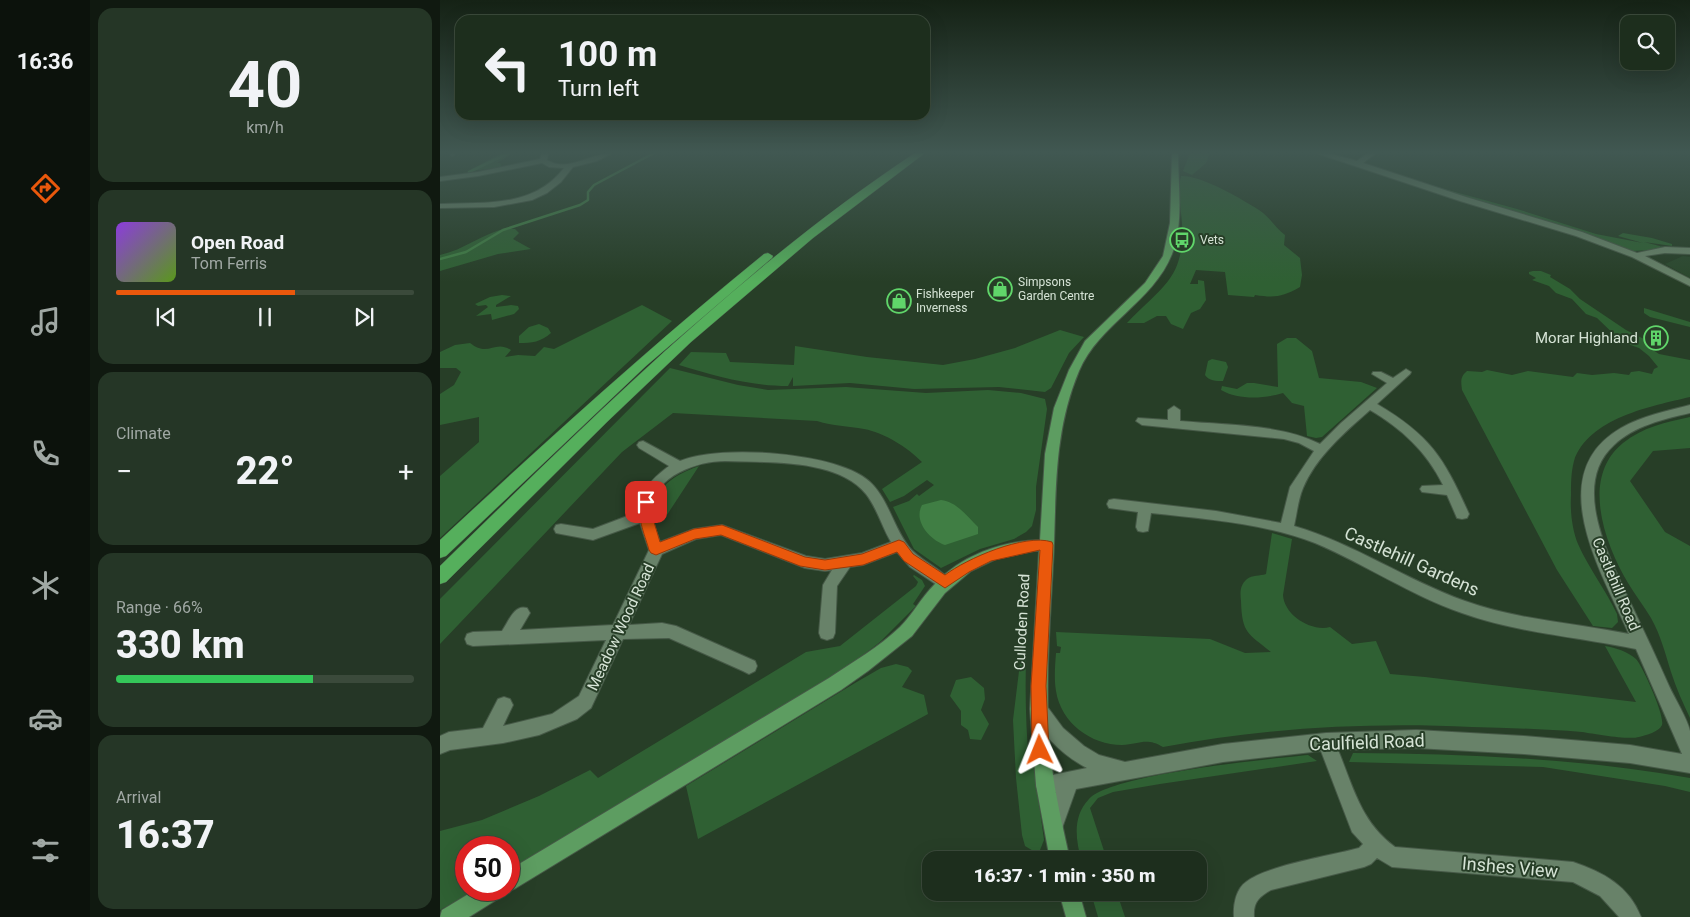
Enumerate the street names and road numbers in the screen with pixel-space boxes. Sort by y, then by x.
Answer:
street label: Castlehill Gardens [1341,522,1483,600]
street label: Castlehill Road [1588,535,1644,633]
street label: Meadow Wood Road [584,561,658,693]
street label: Culloden Road [1010,573,1034,671]
street label: Caulfield Road [1309,729,1425,755]
street label: Inshes View [1461,852,1559,882]

